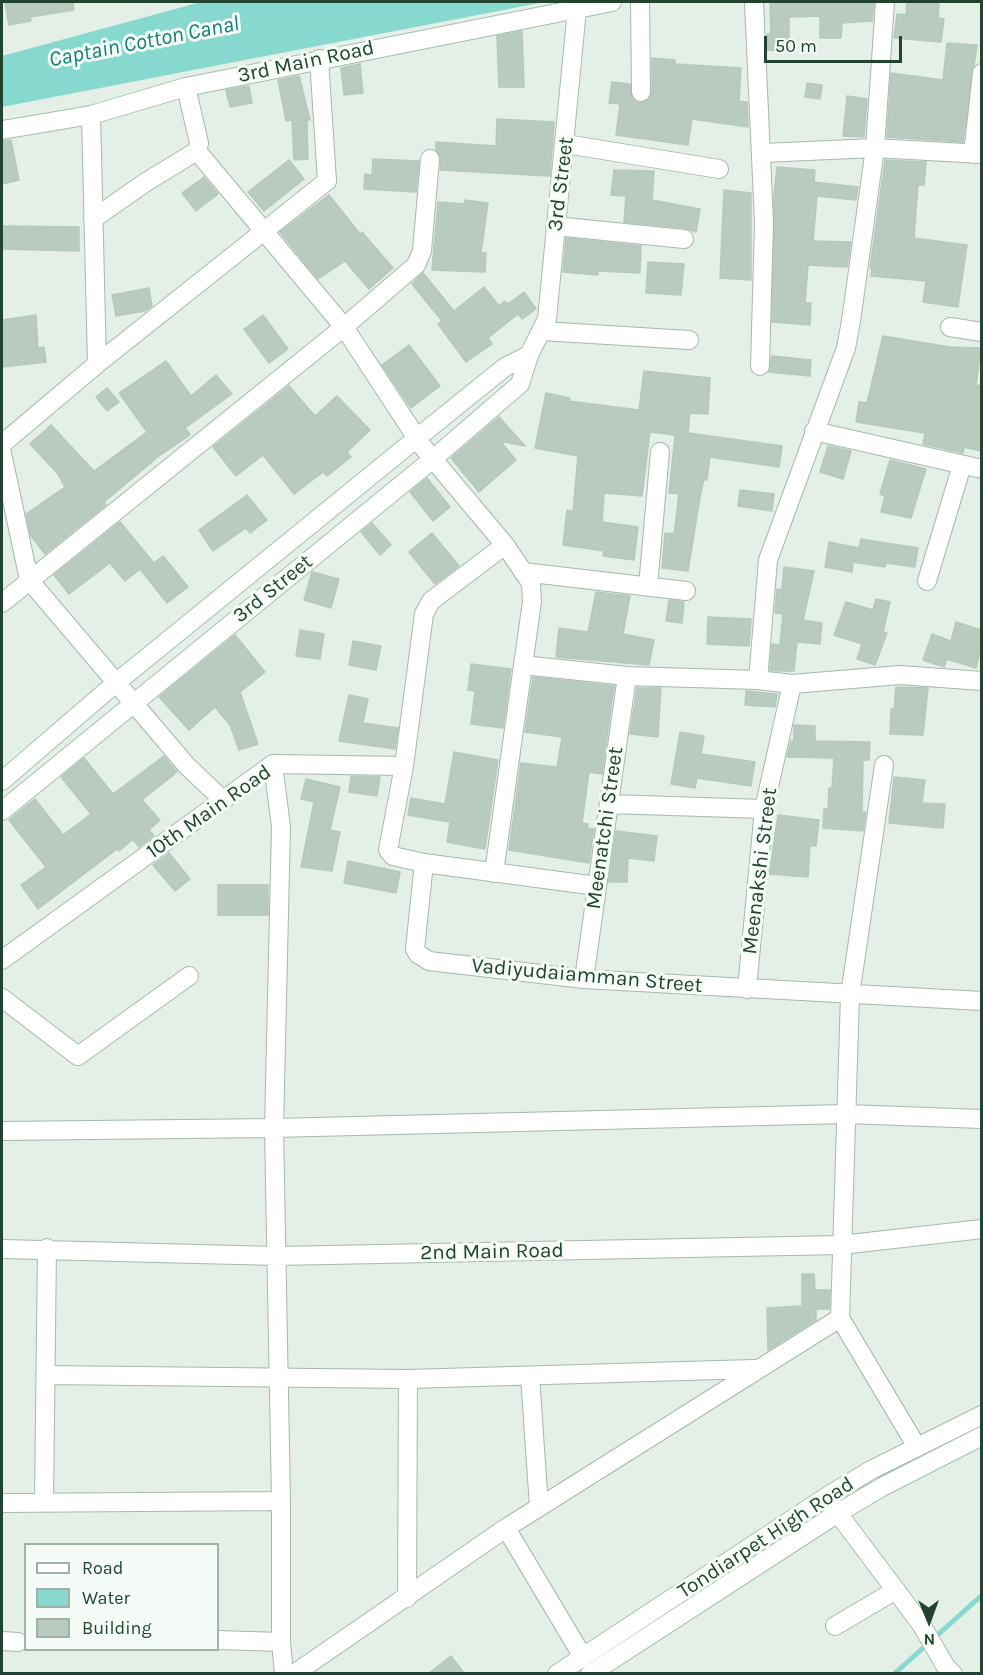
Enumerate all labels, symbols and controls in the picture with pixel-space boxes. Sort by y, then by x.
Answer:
water label: Captain Cotton Canal [47,11,241,73]
scale bar [767,24,905,62]
street label: 3rd Main Road [235,35,377,89]
text: 50 m [775,35,817,57]
street label: 3rd Street [543,135,579,233]
street label: 3rd Street [228,549,318,629]
street label: Meenatchi Street [581,745,629,911]
street label: 10th Main Road [142,760,276,864]
street label: Meenakshi Street [737,786,783,956]
street label: Vadiyudaiamman Street [470,953,704,999]
street label: 2nd Main Road [420,1238,564,1266]
street label: Tondiarpet High Road [673,1472,859,1604]
legend [24,1543,219,1651]
text: Road [82,1557,123,1579]
text: Water [82,1587,130,1609]
north arrow [899,1591,959,1651]
text: Building [82,1617,152,1639]
text: N [923,1630,935,1649]

